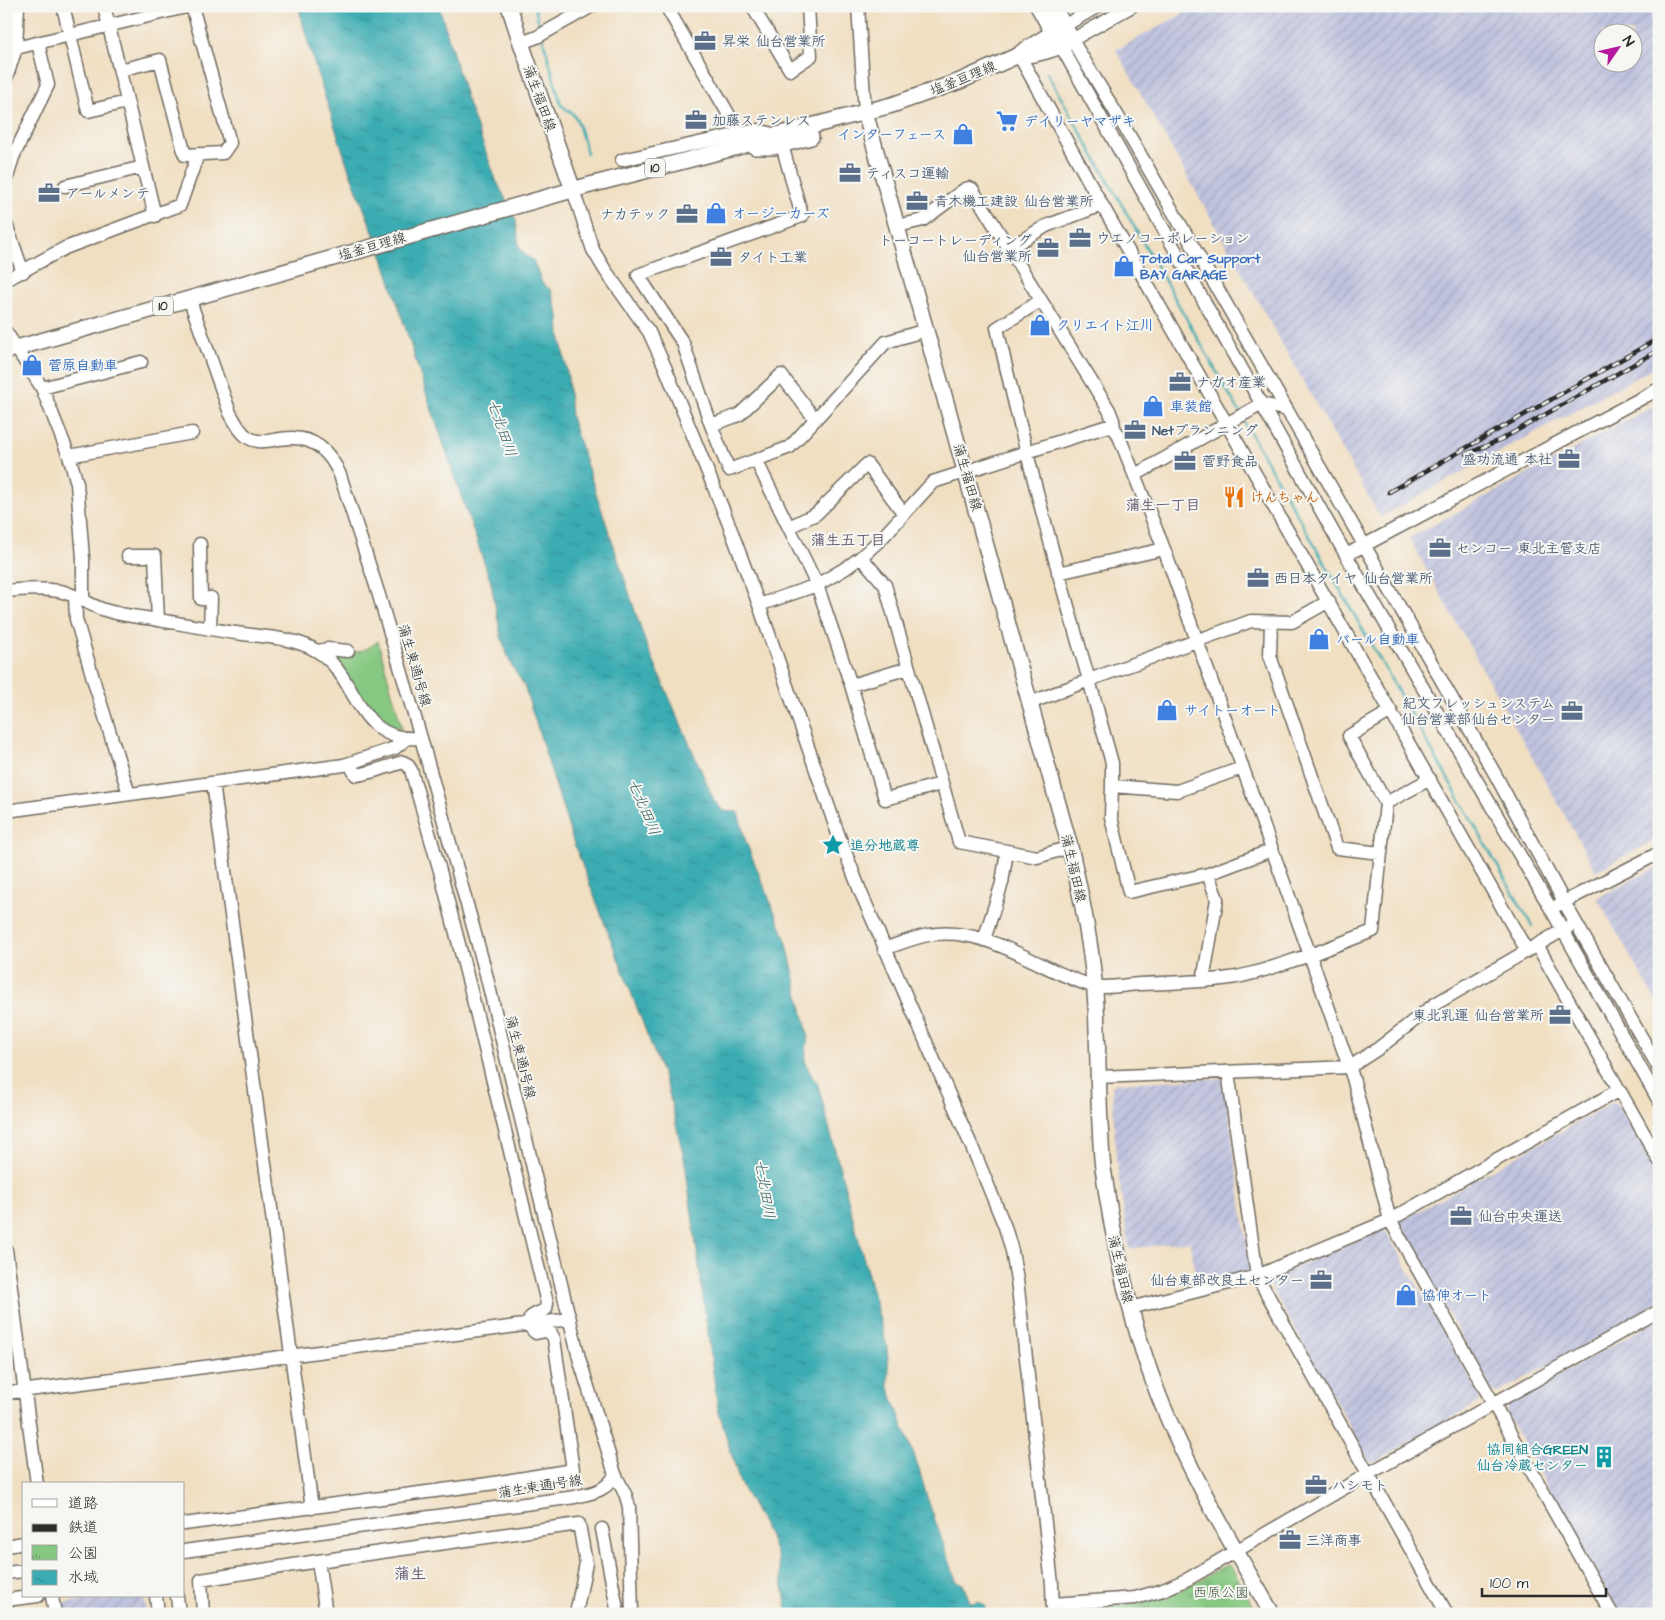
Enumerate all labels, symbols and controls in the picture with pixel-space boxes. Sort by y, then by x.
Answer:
north arrow [1592,22,1642,72]
office icon: 昇栄 仙台営業所 [692,28,718,54]
place label: 昇栄 仙台営業所 [722,32,826,52]
text: N [1617,32,1639,51]
street label: 塩釜亘理線 [927,57,1000,101]
street label: 蒲生福田線 [518,62,560,135]
office icon: 加藤ステンレス [683,107,709,133]
supermarket icon: デイリーヤマザキ [994,108,1020,134]
place label: 加藤ステンレス [712,111,811,131]
place label: デイリーヤマザキ [1024,112,1136,132]
shop icon: インターフェース [950,121,976,147]
place label: インターフェース [837,125,946,145]
road number: 10 [645,158,665,178]
office icon: ティスコ運輸 [837,160,863,186]
place label: ティスコ運輸 [866,164,949,184]
office icon: アールメンテ [36,180,62,206]
place label: アールメンテ [66,184,150,204]
office icon: 青木機工建設 仙台営業所 [904,188,930,214]
place label: 青木機工建設 仙台営業所 [934,192,1094,212]
shop icon: オージーカーズ [703,200,729,226]
office icon: ナカテック [674,201,700,227]
place label: オージーカーズ [732,204,829,224]
place label: ナカテック [600,205,670,225]
office icon: ウエノコーポレーション [1067,225,1093,251]
street label: 塩釜亘理線 [336,228,409,266]
place label: ウエノコーポレーション [1096,229,1250,249]
place label: トーコートレーディング 仙台営業所 [879,231,1032,267]
office icon: トーコートレーディング 仙台営業所 [1035,235,1061,261]
office icon: タイト工業 [708,244,734,270]
place label: タイト工業 [738,248,807,268]
place label: Total Car Support BAY GARAGE [1139,249,1261,285]
shop icon: Total Car Support BAY GARAGE [1111,253,1137,279]
road number: 10 [153,296,173,316]
shop icon: クリエイト江川 [1027,312,1053,338]
place label: クリエイト江川 [1056,316,1154,336]
shop icon: 菅原自動車 [19,352,45,378]
place label: 菅原自動車 [48,356,118,376]
office icon: ナガオ産業 [1167,369,1193,395]
place label: ナガオ産業 [1196,373,1266,393]
shop icon: 車装館 [1140,393,1166,419]
water label: 七北田川 [482,396,521,460]
place label: 車装館 [1170,397,1212,417]
office icon: Netプランニング [1122,417,1148,443]
place label: Netプランニング [1152,421,1258,441]
street label: 蒲生福田線 [948,441,986,514]
office icon: 盛功流通 本社 [1556,446,1582,472]
office icon: 菅野食品 [1172,448,1198,474]
place label: 盛功流通 本社 [1462,450,1552,470]
place label: 菅野食品 [1202,452,1258,472]
restaurant icon: けんちゃん [1221,484,1247,510]
place label: けんちゃん [1250,488,1319,508]
district label: 蒲生一丁目 [1125,495,1201,516]
district label: 蒲生五丁目 [810,530,886,551]
office icon: センコー 東北主管支店 [1427,535,1453,561]
place label: センコー 東北主管支店 [1456,539,1602,559]
office icon: 西日本タイヤ 仙台営業所 [1245,565,1271,591]
place label: 西日本タイヤ 仙台営業所 [1274,569,1433,589]
street label: 蒲生東通1号線 [393,621,435,709]
shop icon: パール自動車 [1306,626,1332,652]
place label: パール自動車 [1336,630,1419,650]
place label: 紀文フレッシュシステム 仙台営業部仙台センター [1401,694,1555,730]
shop icon: サイトーオート [1154,697,1180,723]
office icon: 紀文フレッシュシステム 仙台営業部仙台センター [1559,698,1585,724]
place label: サイトーオート [1184,701,1281,721]
water label: 七北田川 [622,775,665,839]
place icon: 追分地蔵尊 [820,832,846,858]
street label: 蒲生福田線 [1055,832,1091,905]
place label: 追分地蔵尊 [850,836,920,856]
office icon: 東北乳運 仙台営業所 [1547,1002,1573,1028]
place label: 東北乳運 仙台営業所 [1412,1006,1544,1026]
street label: 蒲生東通1号線 [500,1013,540,1101]
water label: 七北田川 [749,1158,780,1220]
office icon: 仙台中央運送 [1448,1203,1474,1229]
place label: 仙台中央運送 [1478,1207,1562,1227]
street label: 蒲生福田線 [1102,1233,1138,1306]
office icon: 仙台東部改良土センター [1308,1267,1334,1293]
place label: 仙台東部改良土センター [1150,1271,1304,1291]
shop icon: 協伸オート [1393,1282,1419,1308]
place label: 協伸オート [1422,1286,1492,1306]
place label: 協同組合GREEN 仙台冷蔵センター [1476,1440,1588,1476]
building icon: 協同組合GREEN 仙台冷蔵センター [1591,1444,1617,1470]
street label: 蒲生東通1号線 [496,1470,584,1504]
office icon: ハシモト [1303,1472,1329,1498]
place label: ハシモト [1332,1476,1388,1496]
legend [22,1482,185,1598]
text: 道路 [68,1493,98,1514]
text: 鉄道 [68,1517,98,1538]
office icon: 三洋商事 [1277,1527,1303,1553]
place label: 三洋商事 [1306,1531,1362,1551]
text: 公園 [68,1543,98,1564]
district label: 蒲生 [394,1563,426,1585]
scale bar [1482,1565,1606,1597]
text: 水域 [68,1567,98,1588]
text: 100 m [1490,1573,1529,1594]
park label: 西原公園 [1193,1583,1249,1603]

